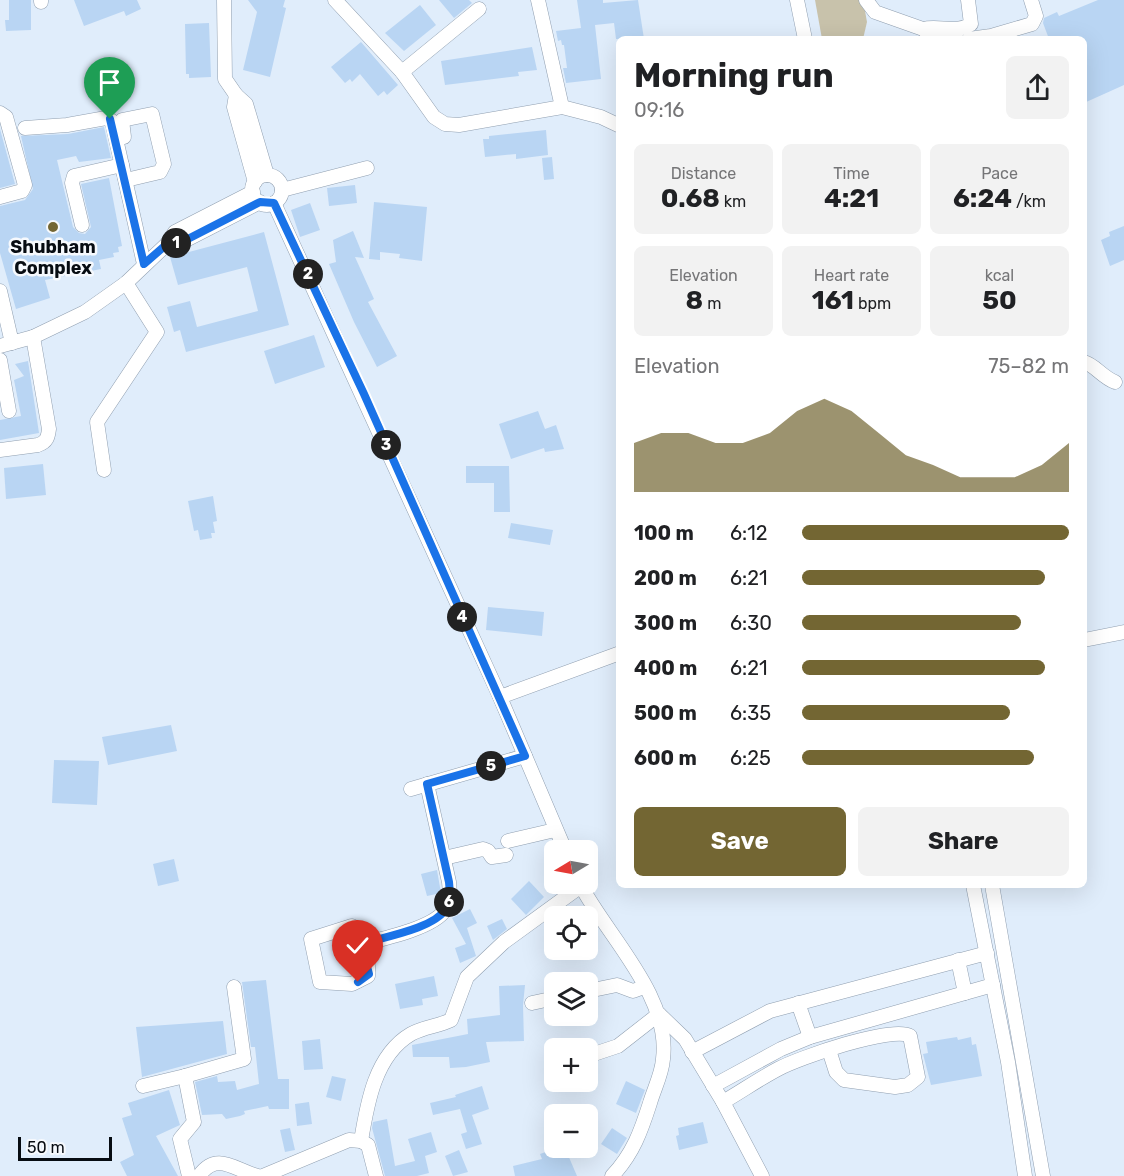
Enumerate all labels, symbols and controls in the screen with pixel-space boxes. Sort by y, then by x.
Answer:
text: Morning run [634,56,834,95]
button: share [1006,56,1069,119]
pin [84,57,135,119]
icon: arrive [93,66,126,99]
text: 09:16 [634,98,684,122]
text: Distance [671,164,736,183]
text: Time [833,164,870,183]
text: Pace [981,164,1018,183]
text: 0.68 [661,183,720,214]
text: 4:21 [824,183,879,214]
text: 6:24 [953,183,1012,214]
text: km [720,192,746,211]
text: /km [1012,192,1046,211]
marker: Shubham Complex [46,220,60,234]
pin: 1 [161,228,191,258]
text: 1 [172,233,180,252]
place label: Shubham Complex [10,236,96,279]
pin: 2 [293,259,323,289]
text: 2 [303,264,313,283]
text: Elevation [669,266,738,285]
text: Heart rate [814,266,889,285]
text: kcal [985,266,1014,285]
text: 8 [686,285,703,316]
text: 161 [812,285,854,316]
text: 50 [982,285,1017,316]
text: m [703,294,721,313]
text: bpm [854,294,891,313]
text: Elevation [634,354,720,378]
text: 75–82 m [988,354,1069,378]
pin: 3 [371,430,401,460]
text: 3 [381,435,391,454]
text: 100 m [634,521,694,545]
text: 6:12 [730,521,767,545]
text: 200 m [634,566,697,590]
text: 6:21 [730,566,767,590]
pin: 4 [447,602,477,632]
text: 4 [457,607,467,626]
text: 300 m [634,611,697,635]
text: 6:30 [730,611,772,635]
text: 400 m [634,656,697,680]
text: 6:21 [730,656,767,680]
text: 500 m [634,701,697,725]
text: 6:35 [730,701,771,725]
text: 600 m [634,746,697,770]
text: 6:25 [730,746,771,770]
pin: 5 [476,751,506,781]
text: 5 [486,756,496,775]
button: Save [634,807,846,876]
button: Share [858,807,1069,876]
north arrow [544,840,598,894]
map controls [544,840,598,1158]
pin: 6 [434,887,464,917]
text: 6 [444,892,454,911]
button: locate [544,906,598,960]
pin [332,920,383,982]
icon: check [341,929,374,962]
button: layers [544,972,598,1026]
button: + [544,1038,598,1092]
button: − [544,1104,598,1158]
scale bar [18,1134,112,1162]
text: 50 m [27,1138,65,1157]

